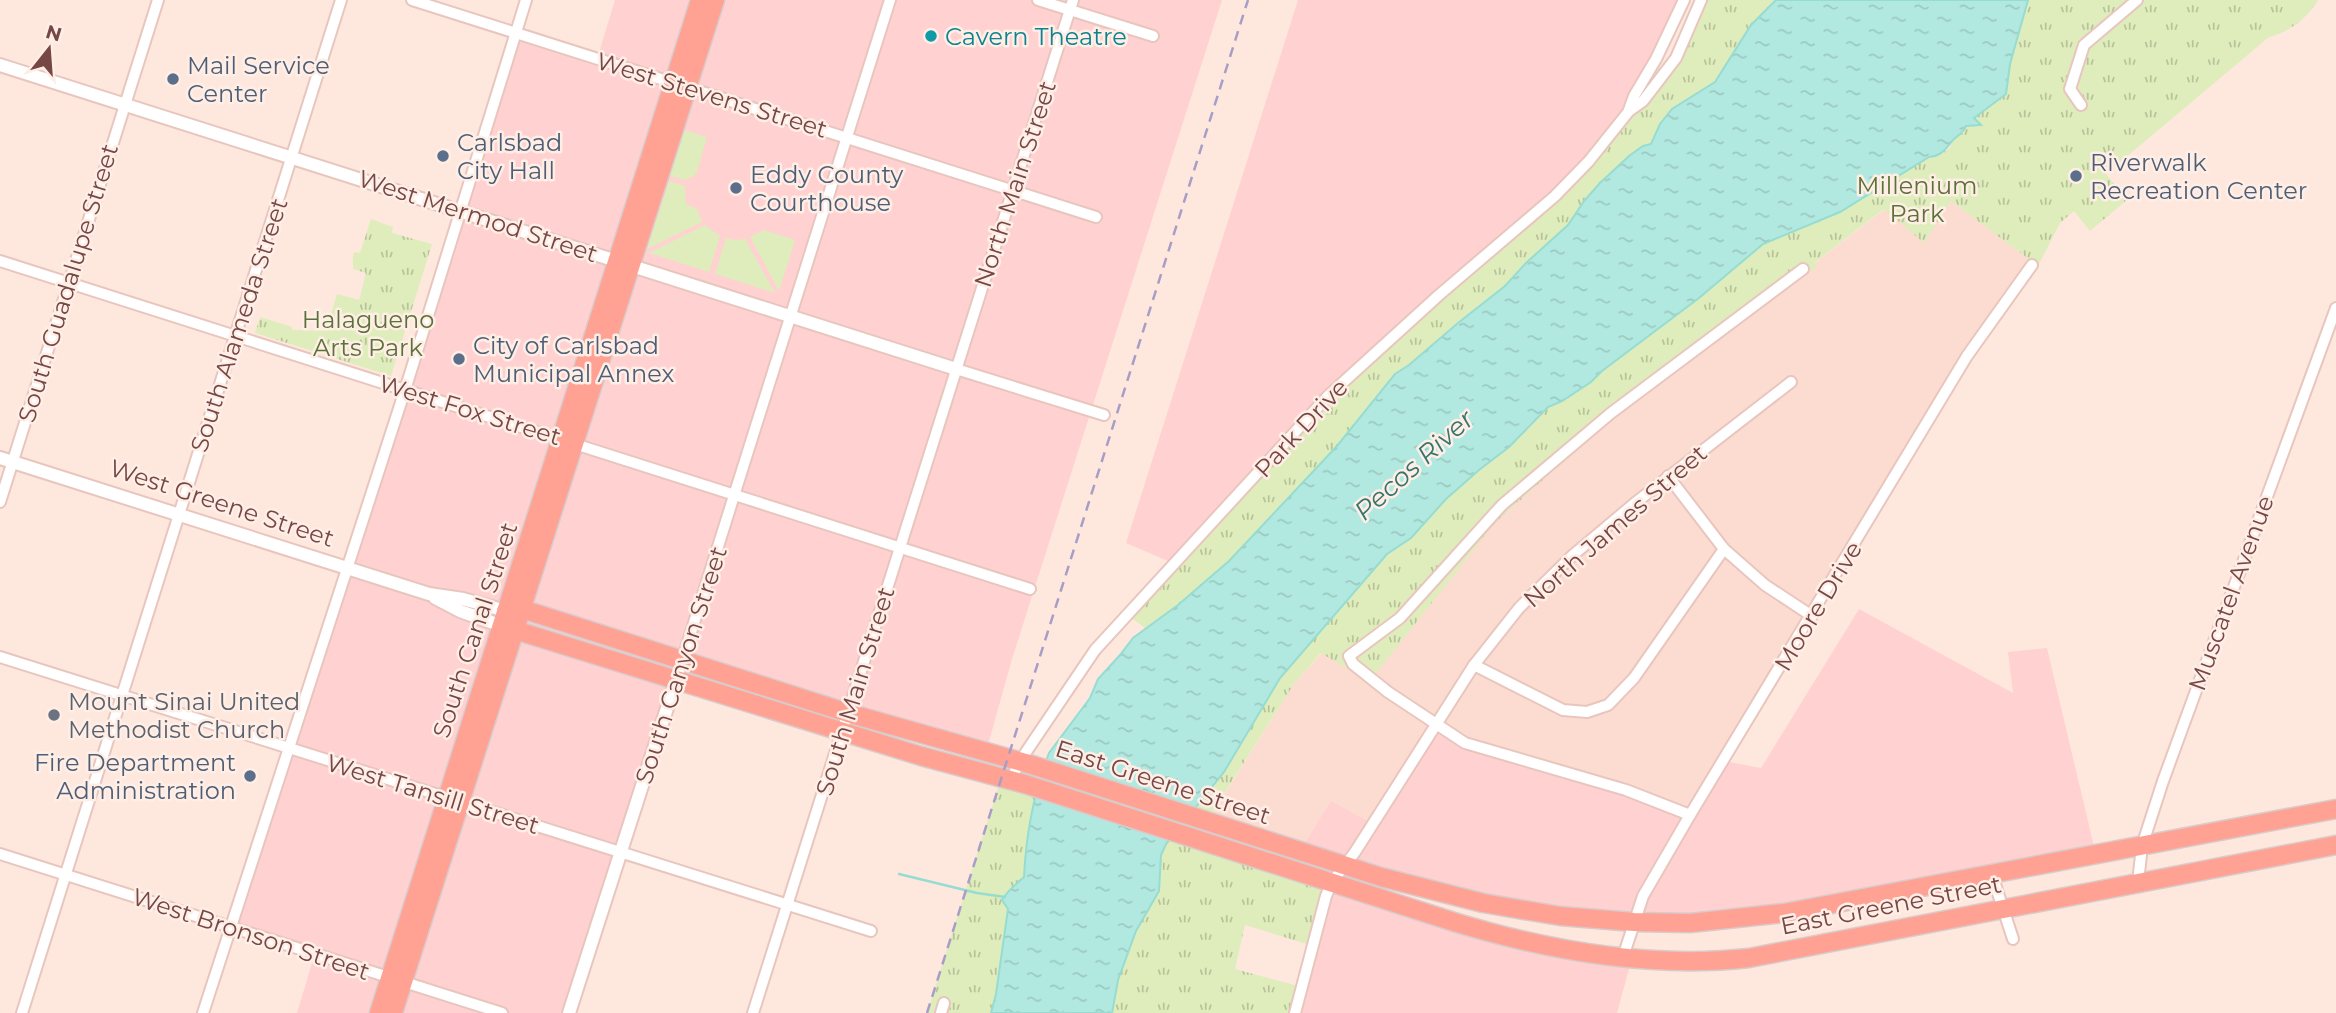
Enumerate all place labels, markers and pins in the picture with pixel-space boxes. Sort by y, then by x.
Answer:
place label: Cavern Theatre [945,22,1127,51]
marker: Cavern Theatre [923,28,939,44]
place label: Mail Service Center [187,51,330,108]
marker: Mail Service Center [165,71,181,87]
place label: Carlsbad City Hall [457,128,562,185]
marker: Carlsbad City Hall [435,148,451,164]
place label: Riverwalk Recreation Center [2090,148,2307,205]
place label: Eddy County Courthouse [750,160,903,217]
marker: Riverwalk Recreation Center [2068,168,2084,184]
marker: Eddy County Courthouse [728,180,744,196]
place label: City of Carlsbad Municipal Annex [473,331,674,388]
marker: City of Carlsbad Municipal Annex [451,351,467,367]
place label: Mount Sinai United Methodist Church [68,687,300,744]
marker: Mount Sinai United Methodist Church [46,707,62,723]
place label: Fire Department Administration [34,748,236,805]
marker: Fire Department Administration [242,768,258,784]

